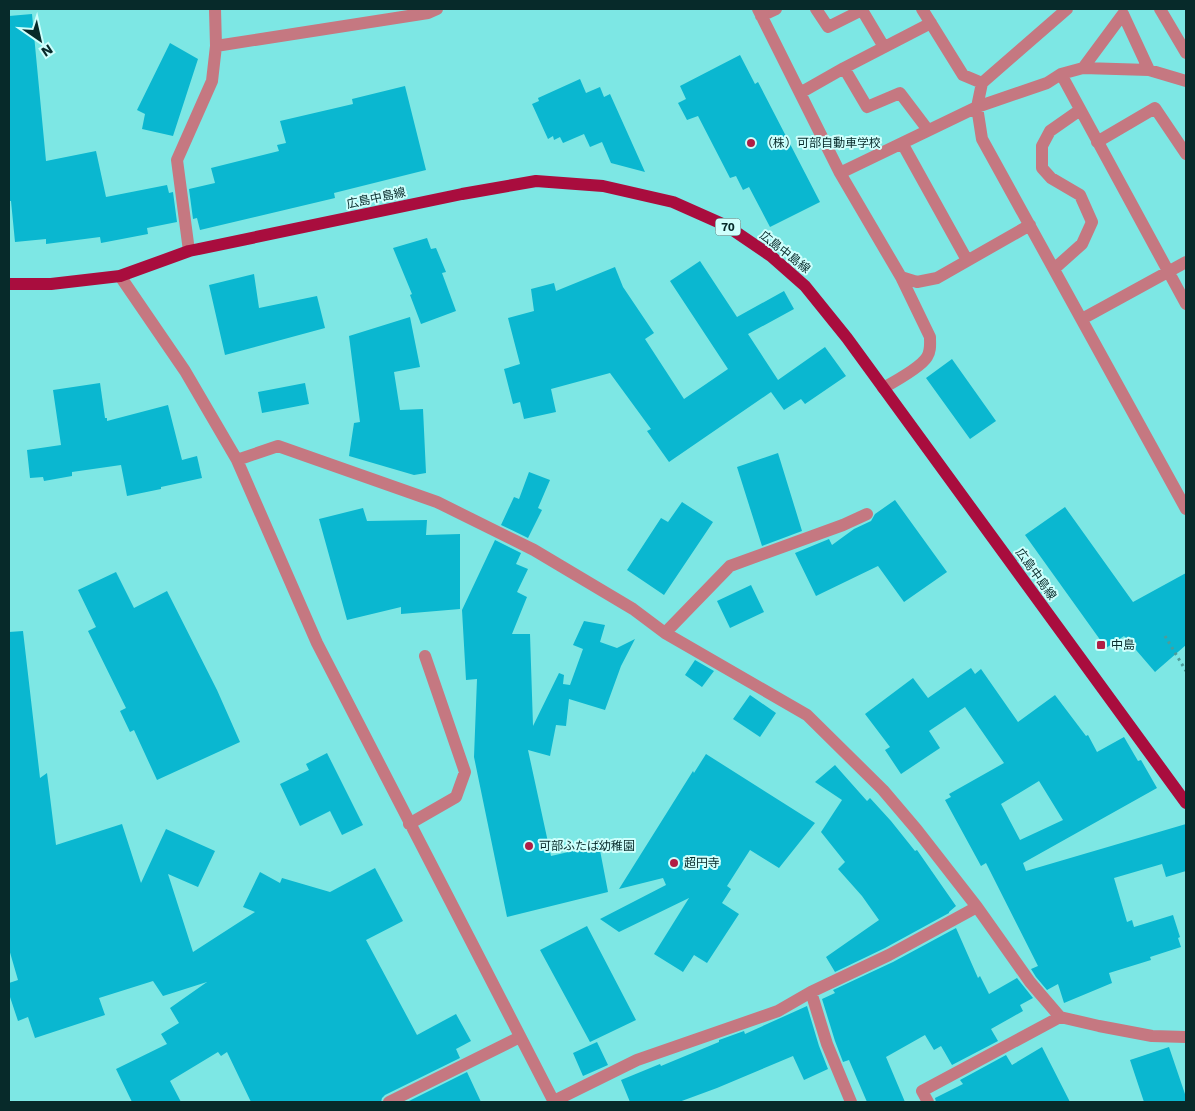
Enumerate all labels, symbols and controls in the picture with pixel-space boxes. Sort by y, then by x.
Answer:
north arrow [15,15,65,65]
text: N [38,41,56,60]
place label: （株）可部自動車学校 [761,136,881,150]
marker: （株）可部自動車学校 [745,137,757,149]
street label: 広島中島線 [345,185,407,211]
road number: 70 [716,218,740,236]
street label: 広島中島線 [757,228,813,276]
street label: 広島中島線 [1013,546,1059,602]
place label: 中島 [1111,638,1135,652]
marker: 中島 [1095,639,1107,651]
place label: 可部ふたば幼稚園 [539,839,635,853]
marker: 可部ふたば幼稚園 [523,840,535,852]
place label: 超円寺 [684,856,720,870]
marker: 超円寺 [668,857,680,869]

